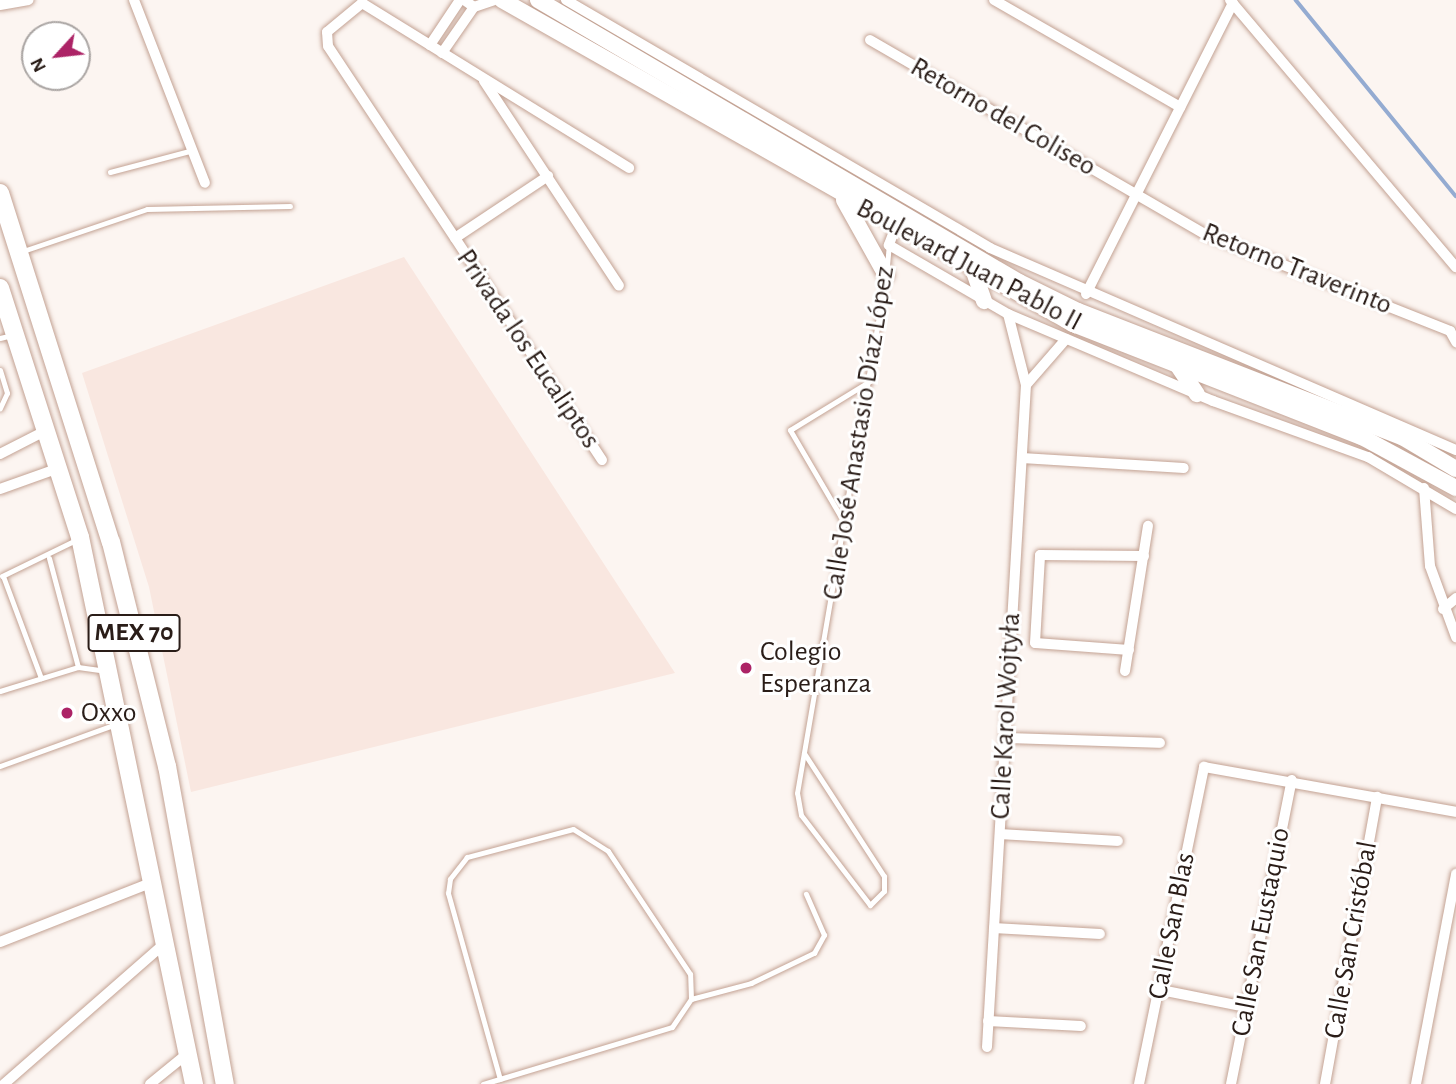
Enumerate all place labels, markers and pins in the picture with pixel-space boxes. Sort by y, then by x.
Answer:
place label: Colegio Esperanza [760,635,871,701]
marker: Colegio Esperanza [738,660,754,676]
place label: Oxxo [81,696,136,730]
marker: Oxxo [59,705,75,721]

